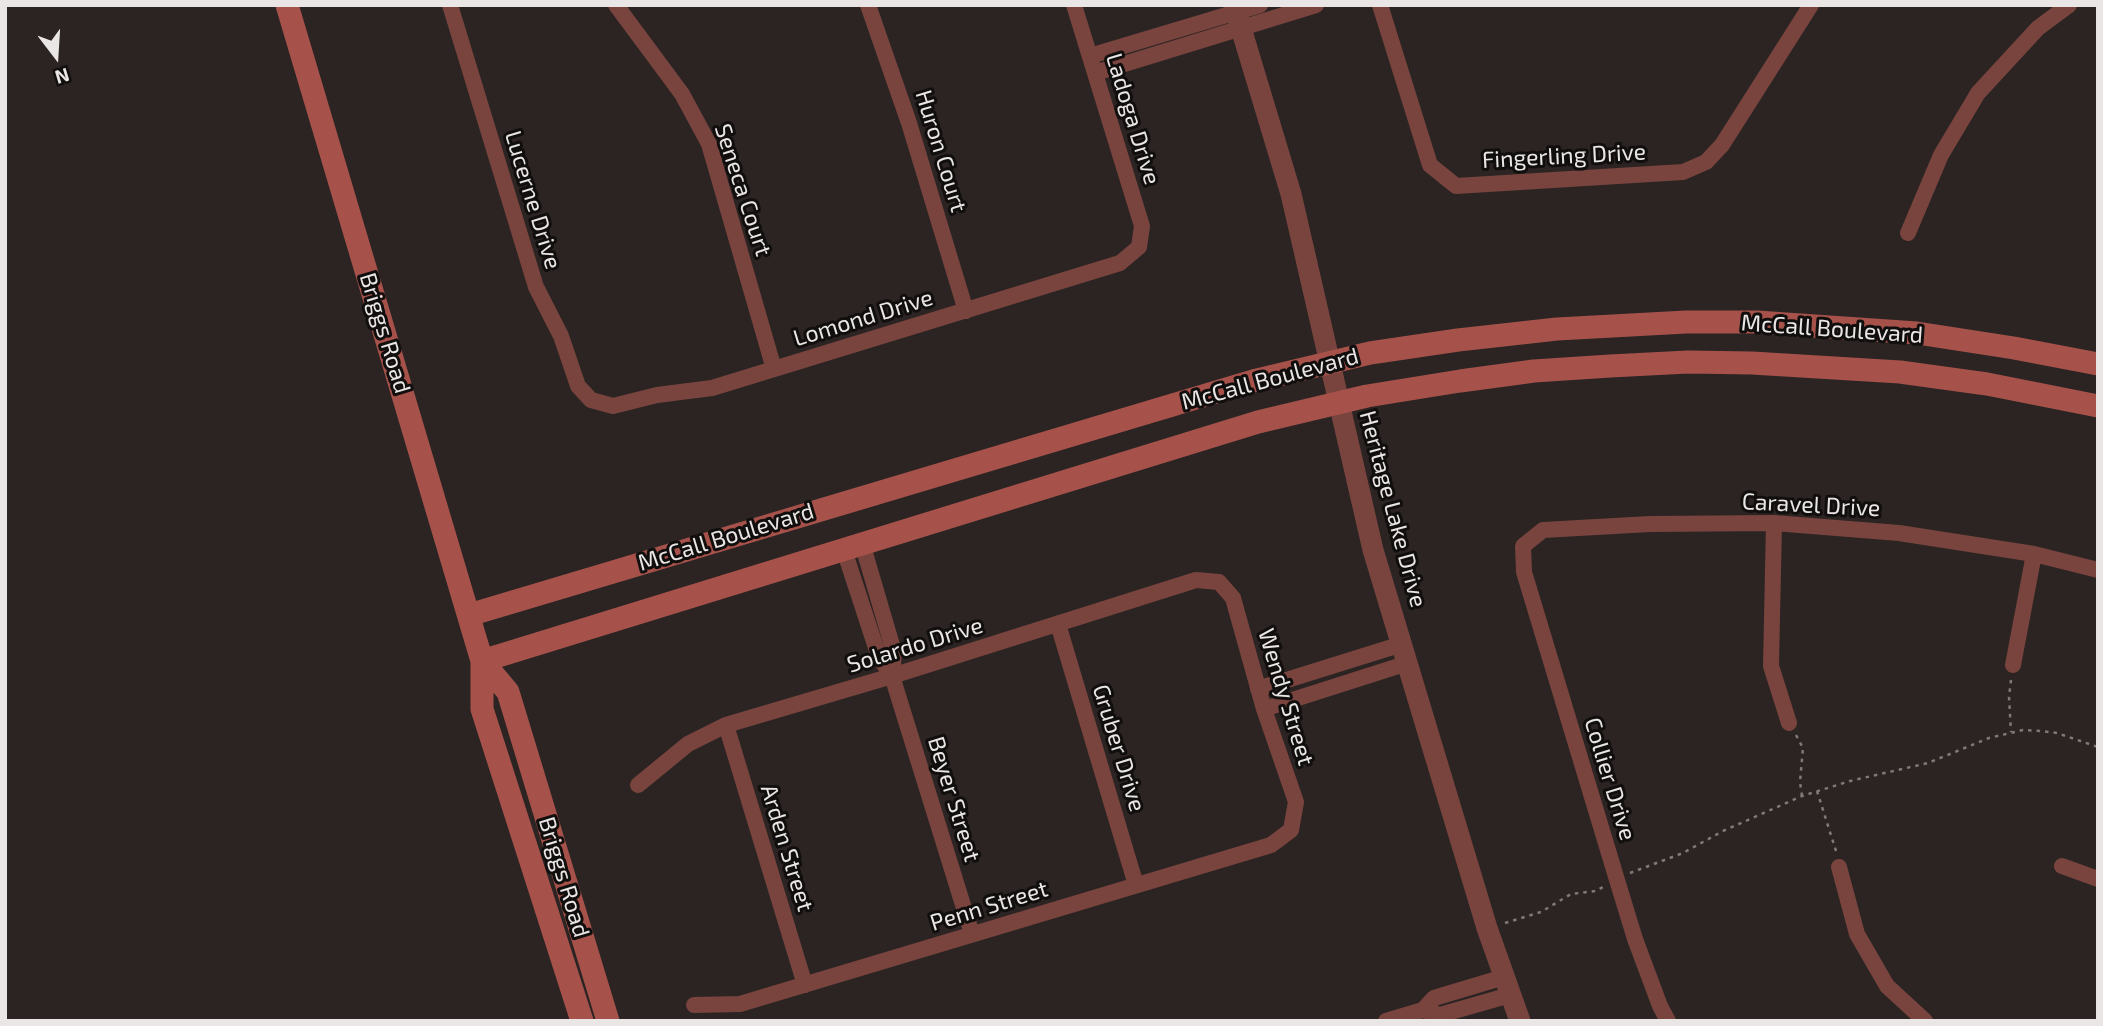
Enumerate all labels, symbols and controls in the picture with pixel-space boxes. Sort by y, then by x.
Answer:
north arrow [21,21,91,91]
street label: Ladoga Drive [1100,50,1166,188]
text: N [52,64,72,90]
street label: Huron Court [909,87,973,215]
street label: Seneca Court [709,120,777,260]
street label: Lucerne Drive [499,128,567,272]
street label: Fingerling Drive [1481,138,1647,174]
street label: Briggs Road [354,269,416,397]
street label: Lomond Drive [790,284,936,352]
street label: McCall Boulevard [1740,309,1924,349]
street label: McCall Boulevard [1178,342,1362,416]
street label: Heritage Lake Drive [1354,408,1432,610]
street label: Caravel Drive [1741,488,1881,522]
street label: McCall Boulevard [635,497,817,577]
street label: Solardo Drive [844,611,986,679]
street label: Wendy Street [1252,625,1320,769]
street label: Gruber Drive [1087,681,1151,815]
street label: Collier Drive [1578,714,1642,844]
street label: Beyer Street [922,733,986,865]
street label: Arden Street [755,781,819,915]
street label: Briggs Road [533,813,595,941]
street label: Penn Street [927,875,1051,937]

